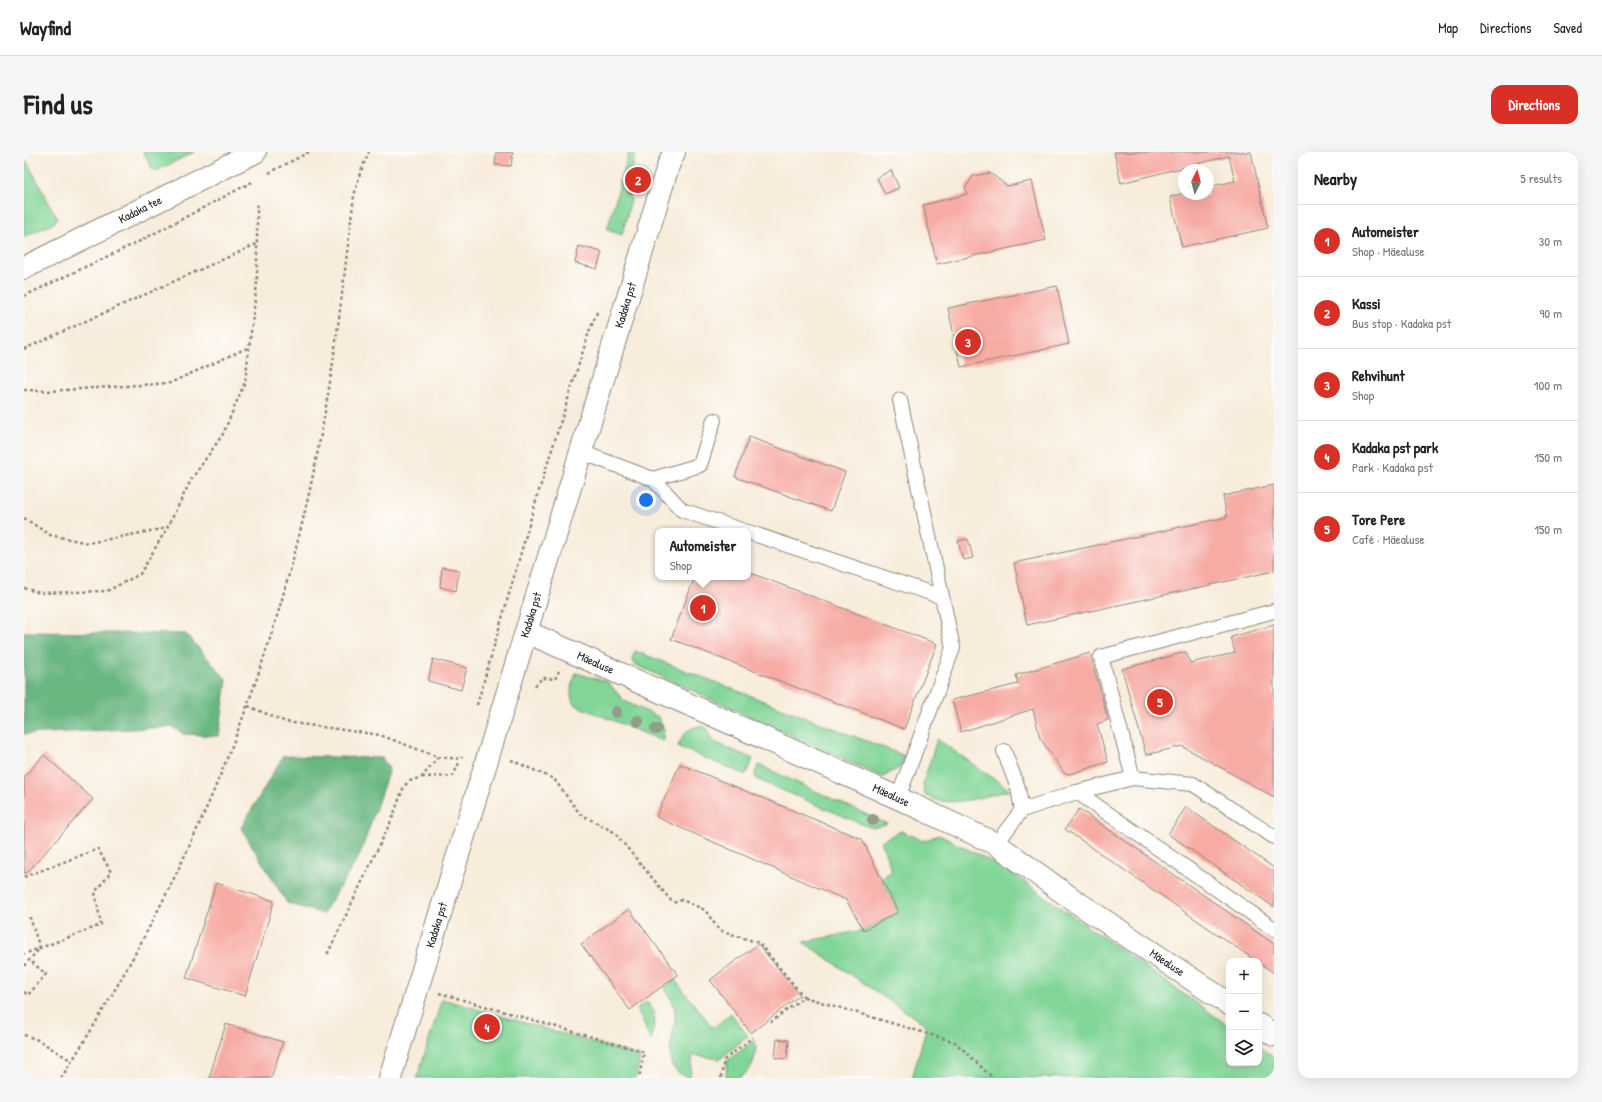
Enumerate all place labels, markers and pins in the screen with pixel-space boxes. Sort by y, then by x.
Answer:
pin: 2 [625,165,651,195]
pin: 3 [955,327,981,357]
pin: 1 [690,593,716,623]
pin: 5 [1147,687,1173,717]
pin: 4 [474,1012,500,1042]

